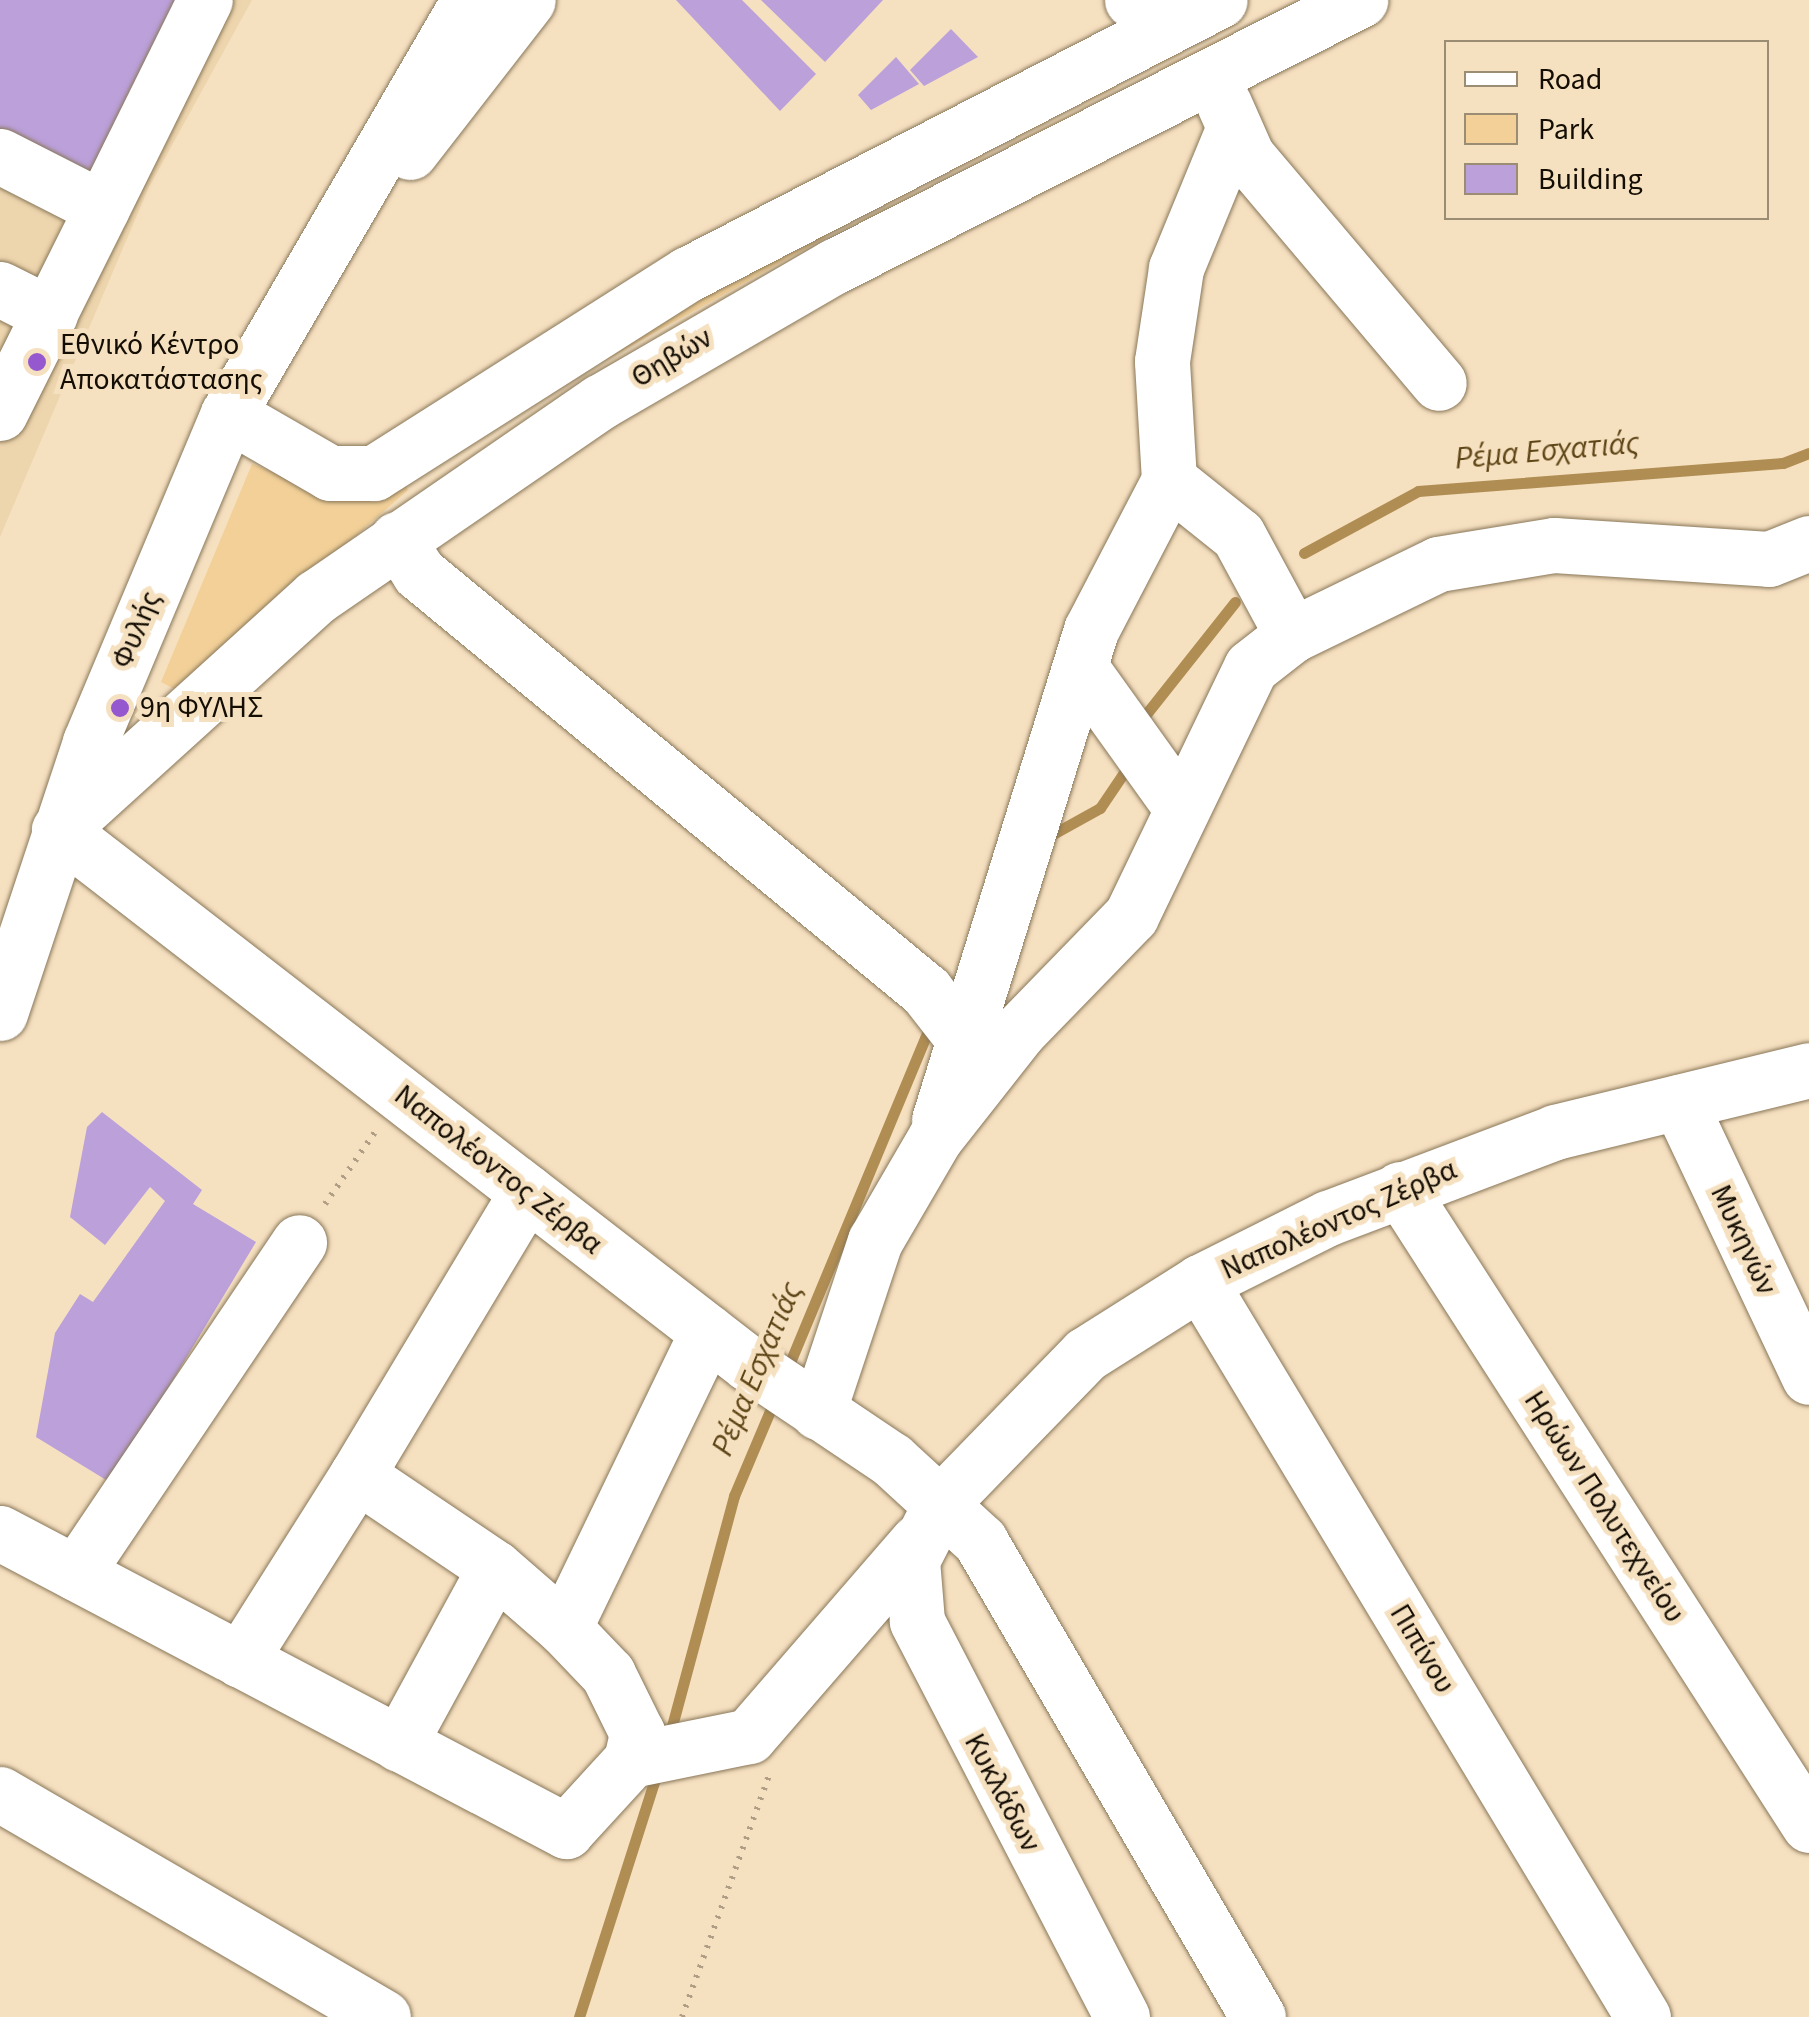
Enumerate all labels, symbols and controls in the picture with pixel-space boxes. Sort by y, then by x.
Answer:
legend [1444,40,1769,220]
text: Road [1538,58,1602,101]
text: Park [1538,108,1594,151]
text: Building [1538,158,1643,201]
street label: Θηβών [625,320,719,396]
place label: Εθνικό Κέντρο Αποκατάστασης [60,327,263,398]
marker: Εθνικό Κέντρο Αποκατάστασης [24,349,50,375]
water label: Ρέμα Εσχατιάς [1453,424,1641,478]
street label: Φυλής [105,586,169,674]
place label: 9η ΦΥΛΗΣ [140,690,263,726]
marker: 9η ΦΥΛΗΣ [109,697,131,719]
street label: Ναπολέοντος Ζέρβα [387,1078,609,1262]
street label: Ναπολέοντος Ζέρβα [1216,1152,1462,1288]
street label: Μυκηνών [1702,1179,1784,1301]
water label: Ρέμα Εσχατιάς [703,1276,811,1462]
street label: Ηρώων Πολυτεχνείου [1516,1384,1692,1630]
street label: Πιπίνου [1382,1598,1462,1700]
street label: Κυκλάδων [956,1728,1048,1858]

